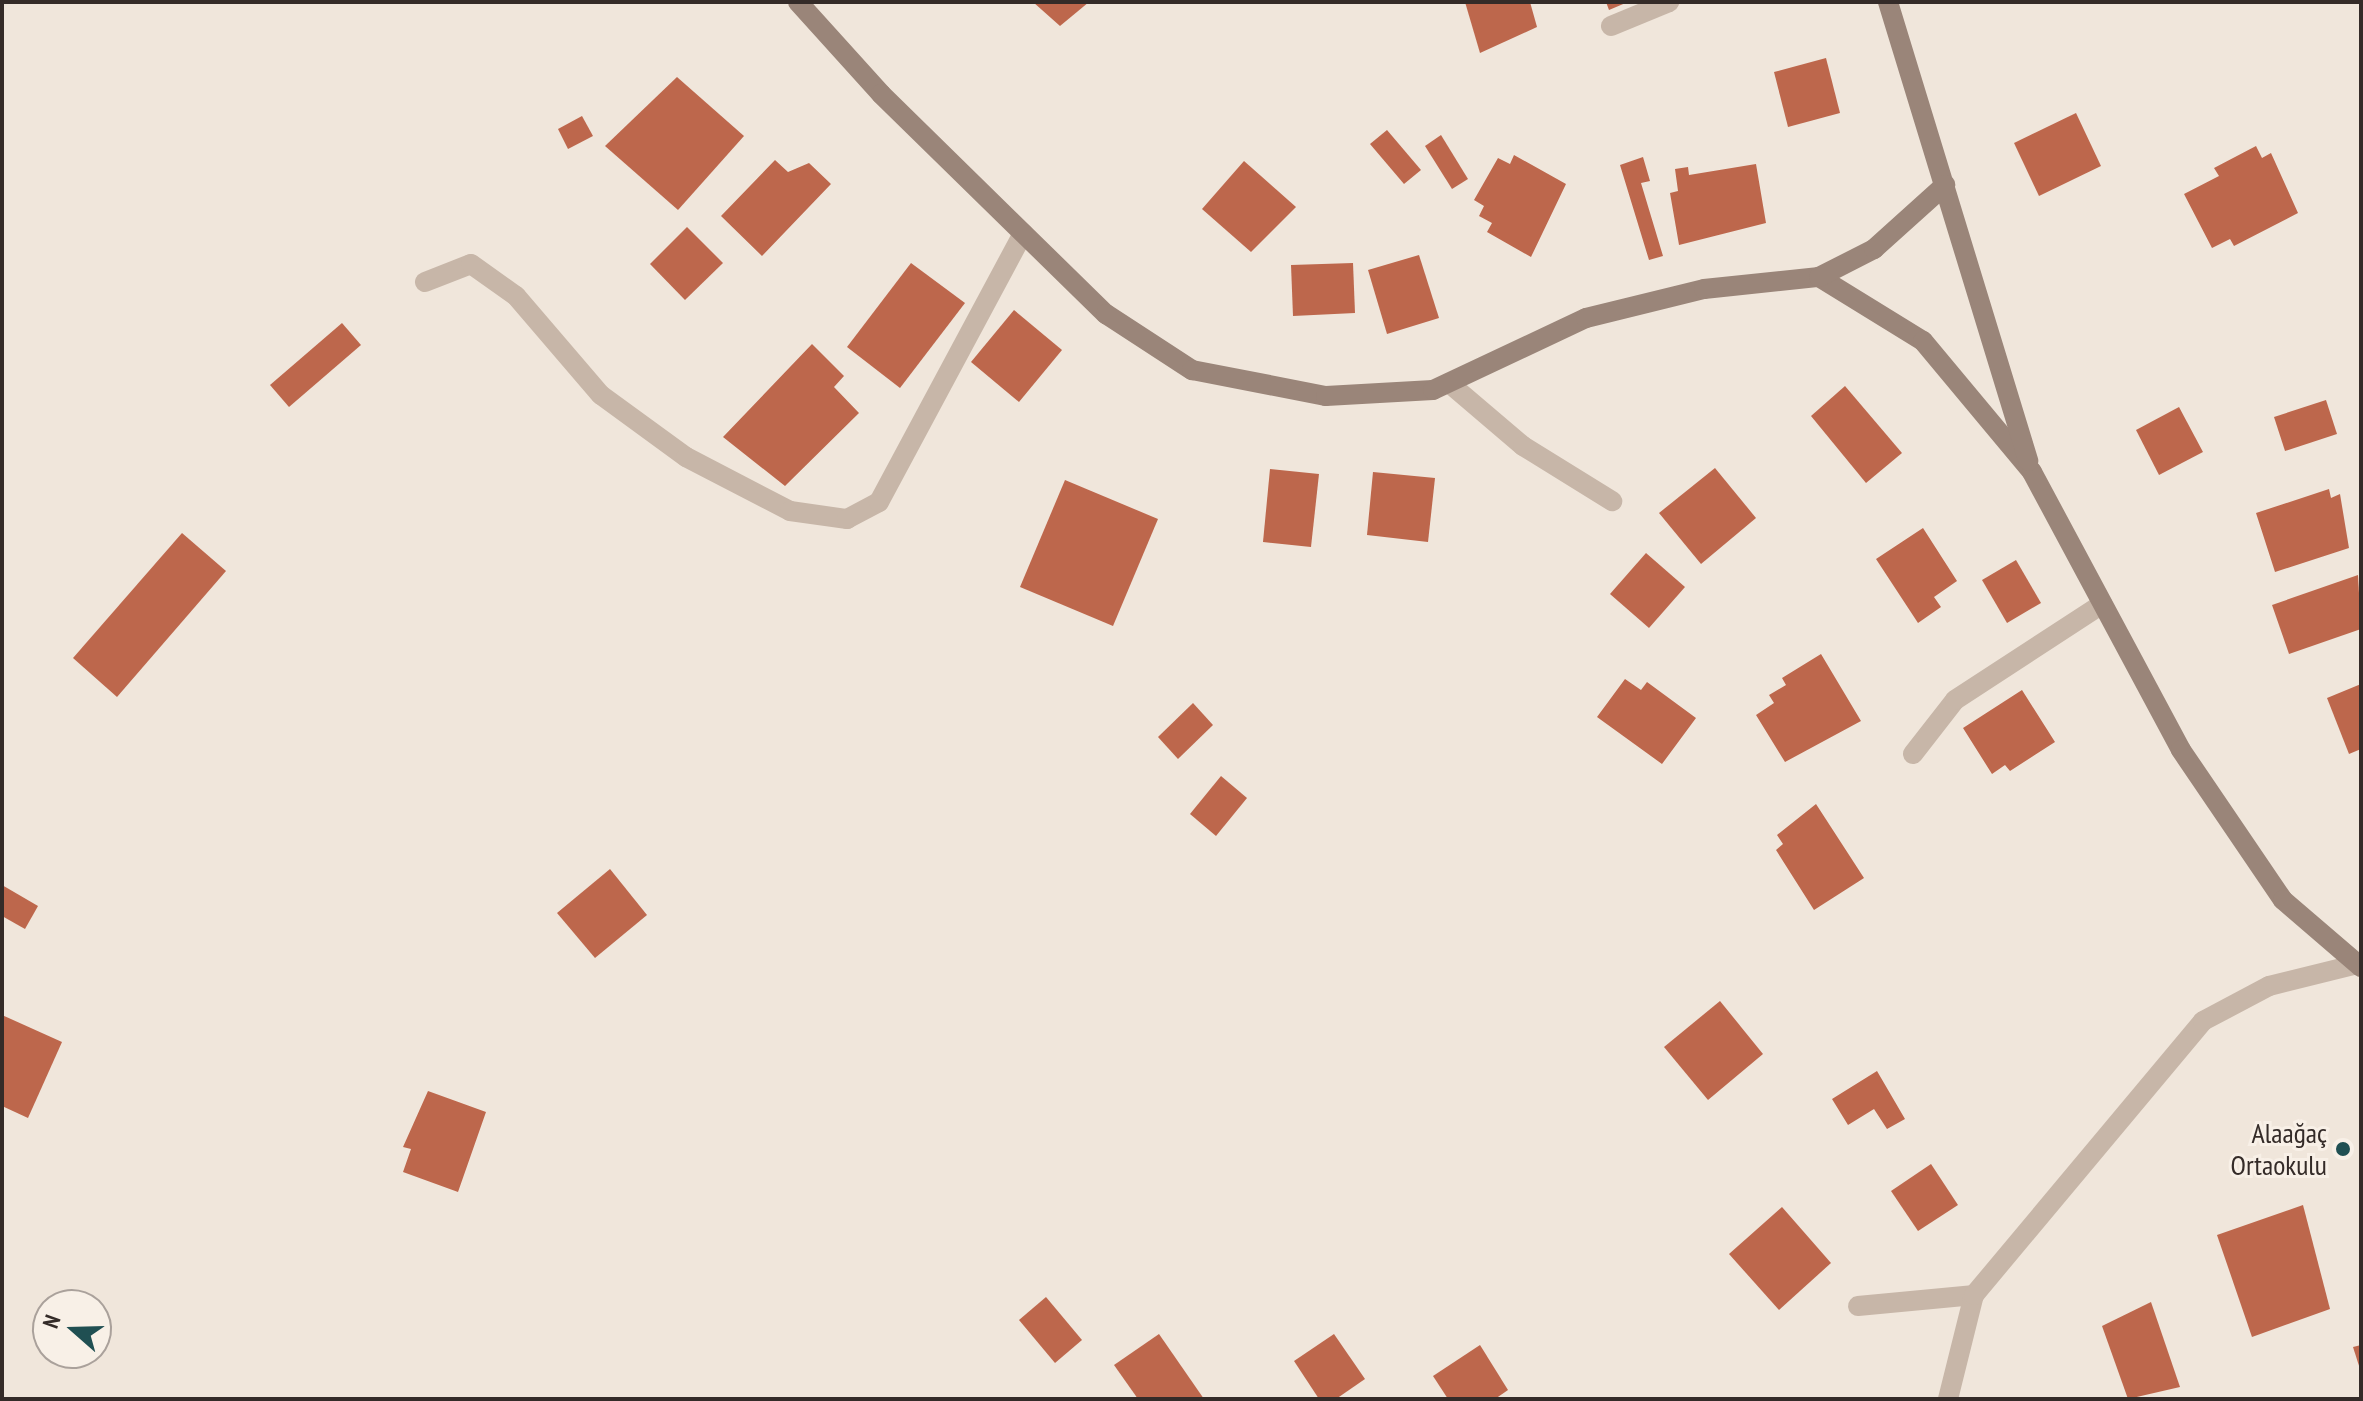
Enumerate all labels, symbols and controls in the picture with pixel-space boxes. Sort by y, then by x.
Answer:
place label: Alaağaç Ortaokulu [2231,1116,2327,1182]
marker: Alaağaç Ortaokulu [2334,1140,2352,1158]
north arrow [32,1289,112,1369]
text: N [36,1311,67,1332]

